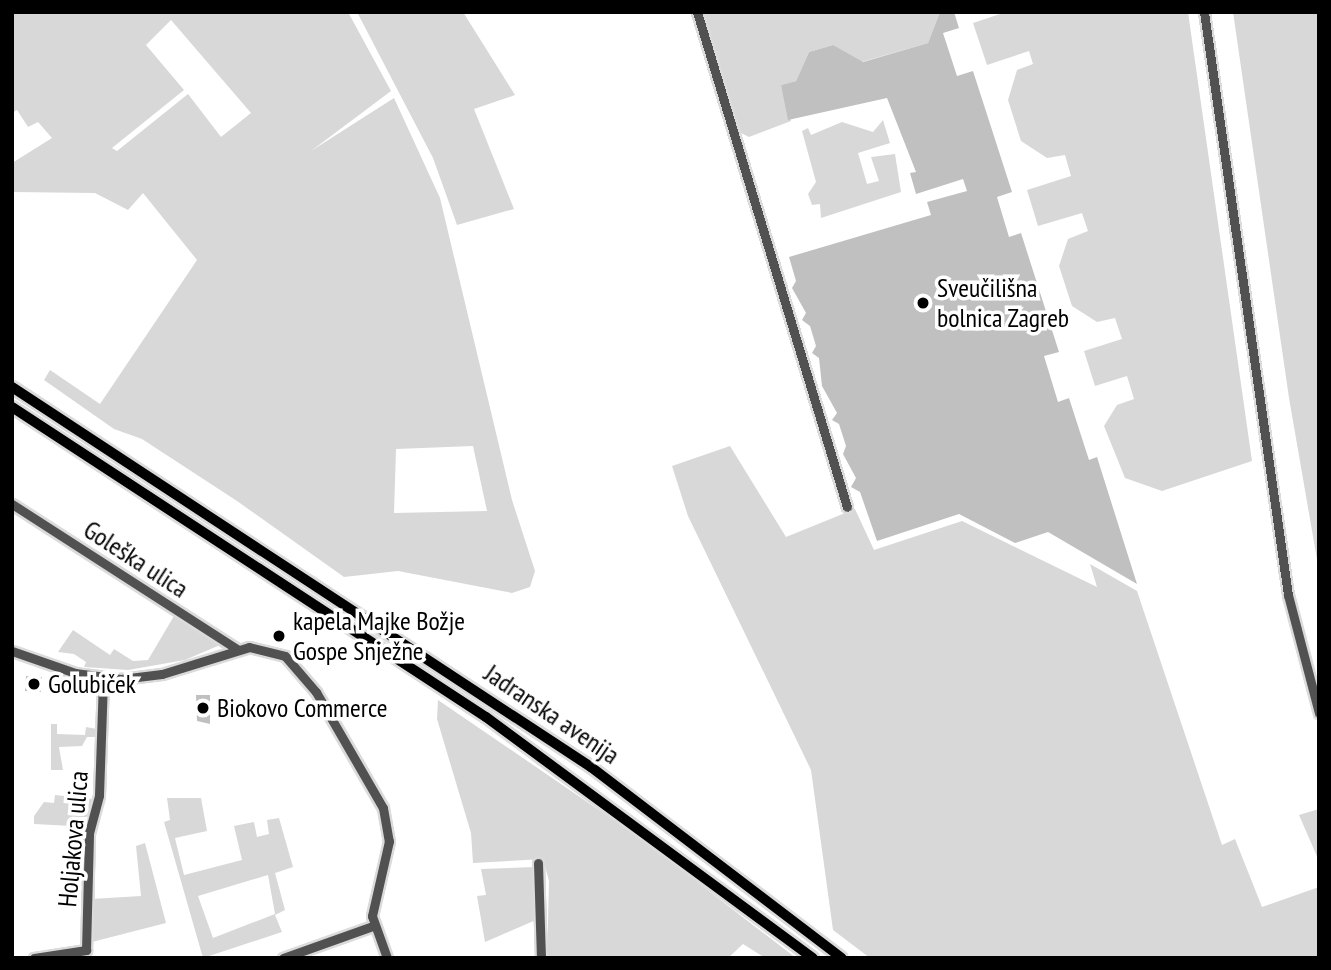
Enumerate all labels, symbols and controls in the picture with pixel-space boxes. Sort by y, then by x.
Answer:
place label: Sveučilišna bolnica Zagreb [937,272,1070,334]
marker: Sveučilišna bolnica Zagreb [915,295,931,311]
street label: Goleška ulica [78,514,194,604]
place label: kapela Majke Božje Gospe Snježne [293,605,465,666]
marker: kapela Majke Božje Gospe Snježne [271,628,287,644]
street label: Jadranska avenija [479,657,625,771]
place label: Golubiček [48,668,136,700]
marker: Golubiček [26,676,42,692]
place label: Biokovo Commerce [217,692,387,724]
marker: Biokovo Commerce [195,700,211,716]
street label: Holjakova ulica [52,770,94,908]

